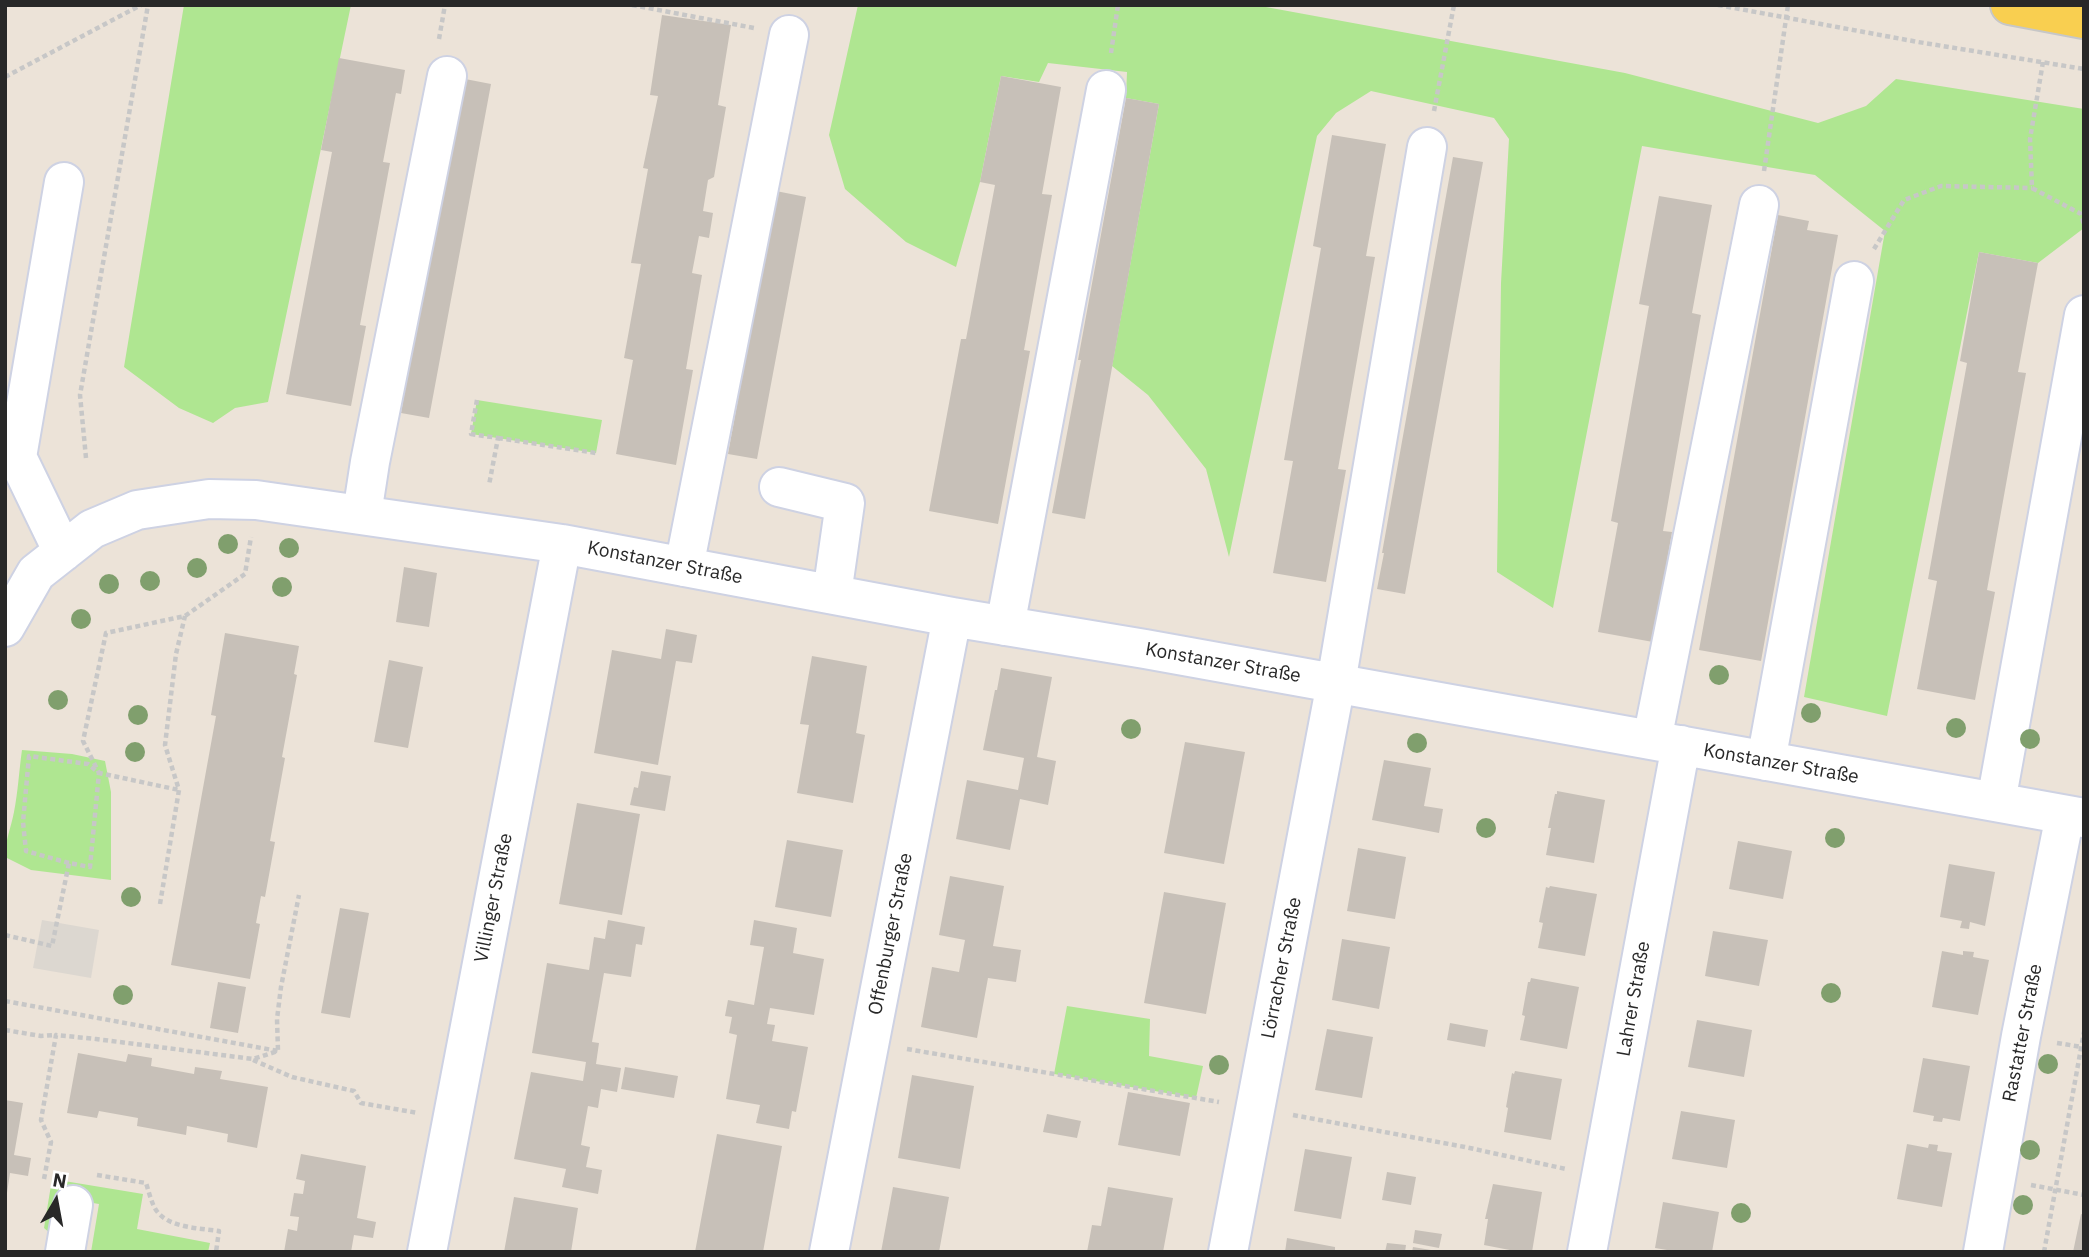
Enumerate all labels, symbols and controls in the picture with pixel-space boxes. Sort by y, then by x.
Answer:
street label: Konstanzer Straße [585,537,745,589]
street label: Konstanzer Straße [1143,638,1303,688]
street label: Konstanzer Straße [1701,739,1861,789]
street label: Villinger Straße [470,831,518,965]
street label: Offenburger Straße [864,851,918,1017]
street label: Lörracher Straße [1257,895,1307,1041]
street label: Lahrer Straße [1613,940,1655,1058]
street label: Rastatter Straße [1998,962,2048,1104]
north arrow [21,1166,91,1236]
text: N [51,1167,69,1193]

